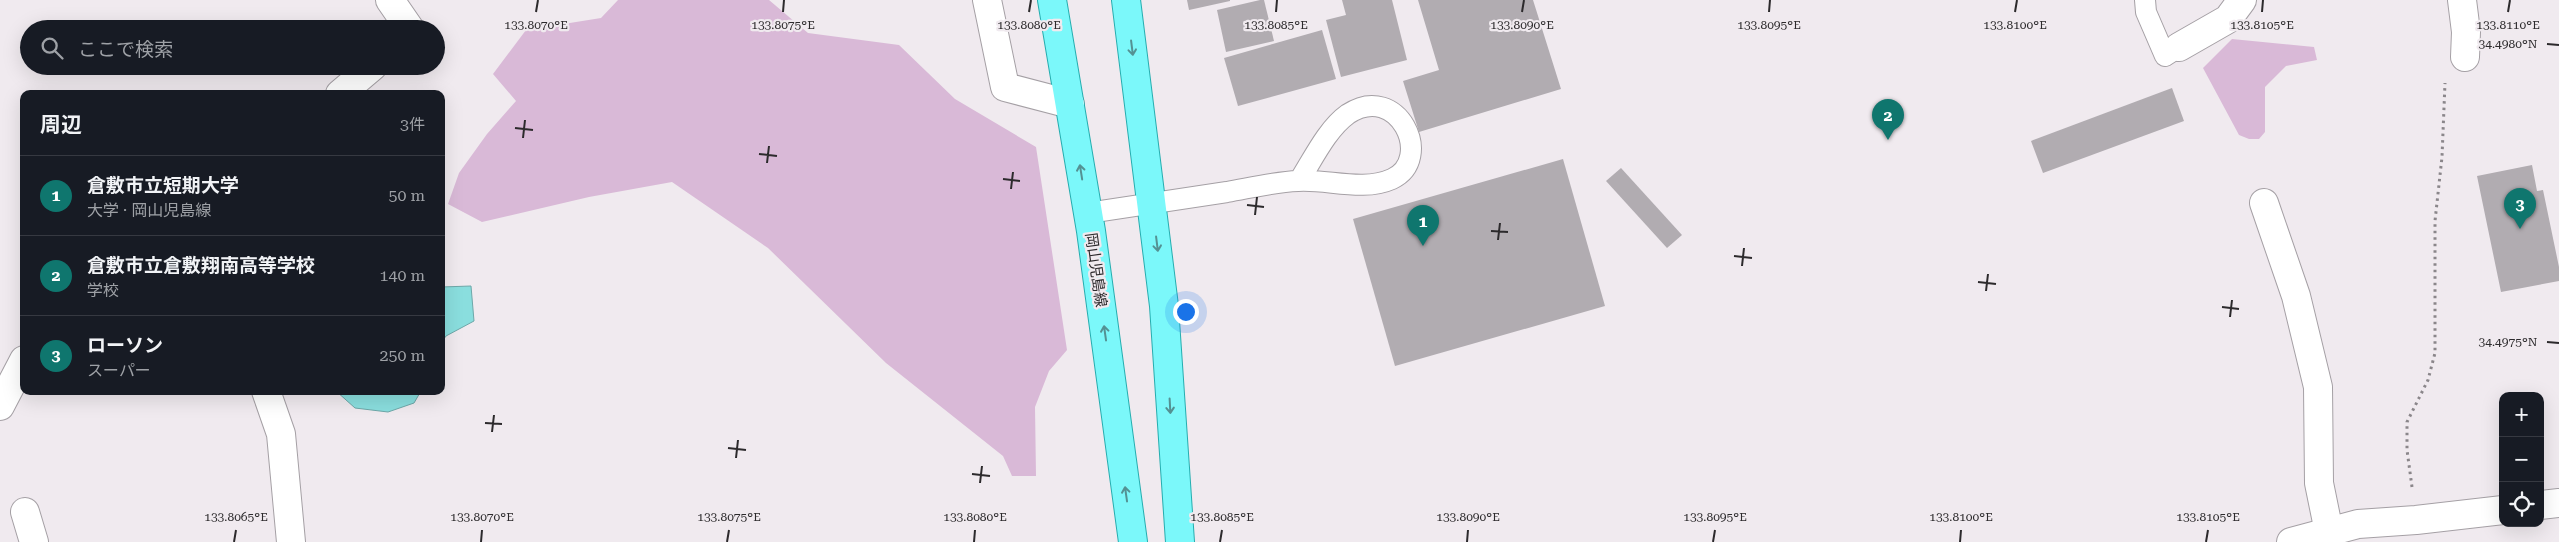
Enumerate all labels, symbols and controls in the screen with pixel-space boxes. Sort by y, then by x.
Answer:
text: 133.8070°E [504,18,568,32]
text: 133.8075°E [751,18,815,32]
text: 133.8080°E [997,18,1061,32]
text: 133.8085°E [1244,18,1308,32]
text: 133.8090°E [1490,18,1554,32]
text: 133.8095°E [1737,18,1801,32]
text: 133.8100°E [1983,18,2047,32]
text: 133.8105°E [2230,18,2294,32]
text: 133.8110°E [2476,18,2540,32]
search box [20,20,445,75]
icon: search [38,34,66,62]
text: 34.4980°N [2479,37,2538,51]
text: ここで検索 [78,38,173,61]
one-way arrow [1127,40,1137,56]
pin: 2 [1872,99,1904,140]
text: 周辺 [40,113,82,137]
text: 3件 [400,115,425,134]
one-way arrow [1076,164,1086,180]
text: 倉敷市立短期大学 [87,174,239,197]
text: 1 [52,186,60,205]
text: 50 m [388,186,425,205]
pin: 3 [2504,188,2536,229]
text: 大学 · 岡山児島線 [87,201,211,220]
pin: 1 [1407,205,1439,246]
street label: 岡山児島線 [1082,232,1110,308]
one-way arrow [1152,236,1162,252]
text: 倉敷市立倉敷翔南高等学校 [87,254,315,277]
text: 2 [52,266,60,285]
text: 140 m [379,266,425,285]
text: 学校 [87,281,119,300]
your location [1173,299,1199,325]
one-way arrow [1100,325,1110,341]
text: ローソン [87,334,163,357]
text: 34.4975°N [2479,335,2538,349]
text: 3 [52,346,60,365]
text: 250 m [379,346,425,365]
text: スーパー [87,361,151,380]
map controls [2499,392,2544,527]
button: + [2499,392,2544,437]
one-way arrow [1166,398,1175,414]
button: − [2499,437,2544,482]
button: locate [2499,482,2544,527]
one-way arrow [1121,486,1131,502]
text: 133.8065°E [204,510,268,524]
text: 133.8070°E [450,510,514,524]
text: 133.8075°E [697,510,761,524]
text: 133.8080°E [943,510,1007,524]
text: 133.8085°E [1190,510,1254,524]
text: 133.8090°E [1436,510,1500,524]
text: 133.8095°E [1683,510,1747,524]
text: 133.8100°E [1929,510,1993,524]
text: 133.8105°E [2176,510,2240,524]

